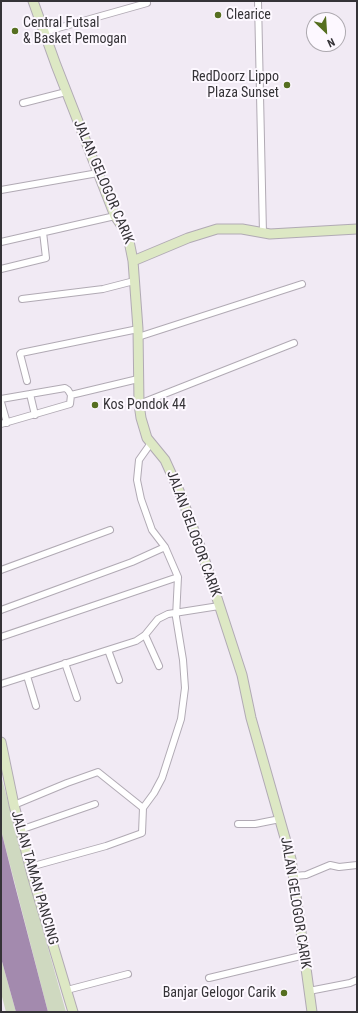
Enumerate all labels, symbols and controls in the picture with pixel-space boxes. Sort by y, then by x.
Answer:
place label: Clearice [226,7,271,23]
marker: Clearice [213,10,223,20]
north arrow [306,12,346,52]
place label: Central Futsal & Basket Pemogan [23,15,127,48]
marker: Central Futsal & Basket Pemogan [10,26,20,36]
text: N [325,35,337,50]
place label: RedDoorz Lippo Plaza Sunset [192,69,279,102]
marker: RedDoorz Lippo Plaza Sunset [282,80,292,90]
street label: JALAN GELOGOR CARIK [69,117,137,247]
place label: Kos Pondok 44 [103,397,186,413]
marker: Kos Pondok 44 [90,400,100,410]
street label: JALAN GELOGOR CARIK [162,469,224,599]
street label: JALAN TAMAN PANCING [7,809,61,947]
street label: JALAN GELOGOR CARIK [276,836,314,970]
place label: Banjar Gelogor Carik [163,985,276,1001]
marker: Banjar Gelogor Carik [279,988,289,998]

